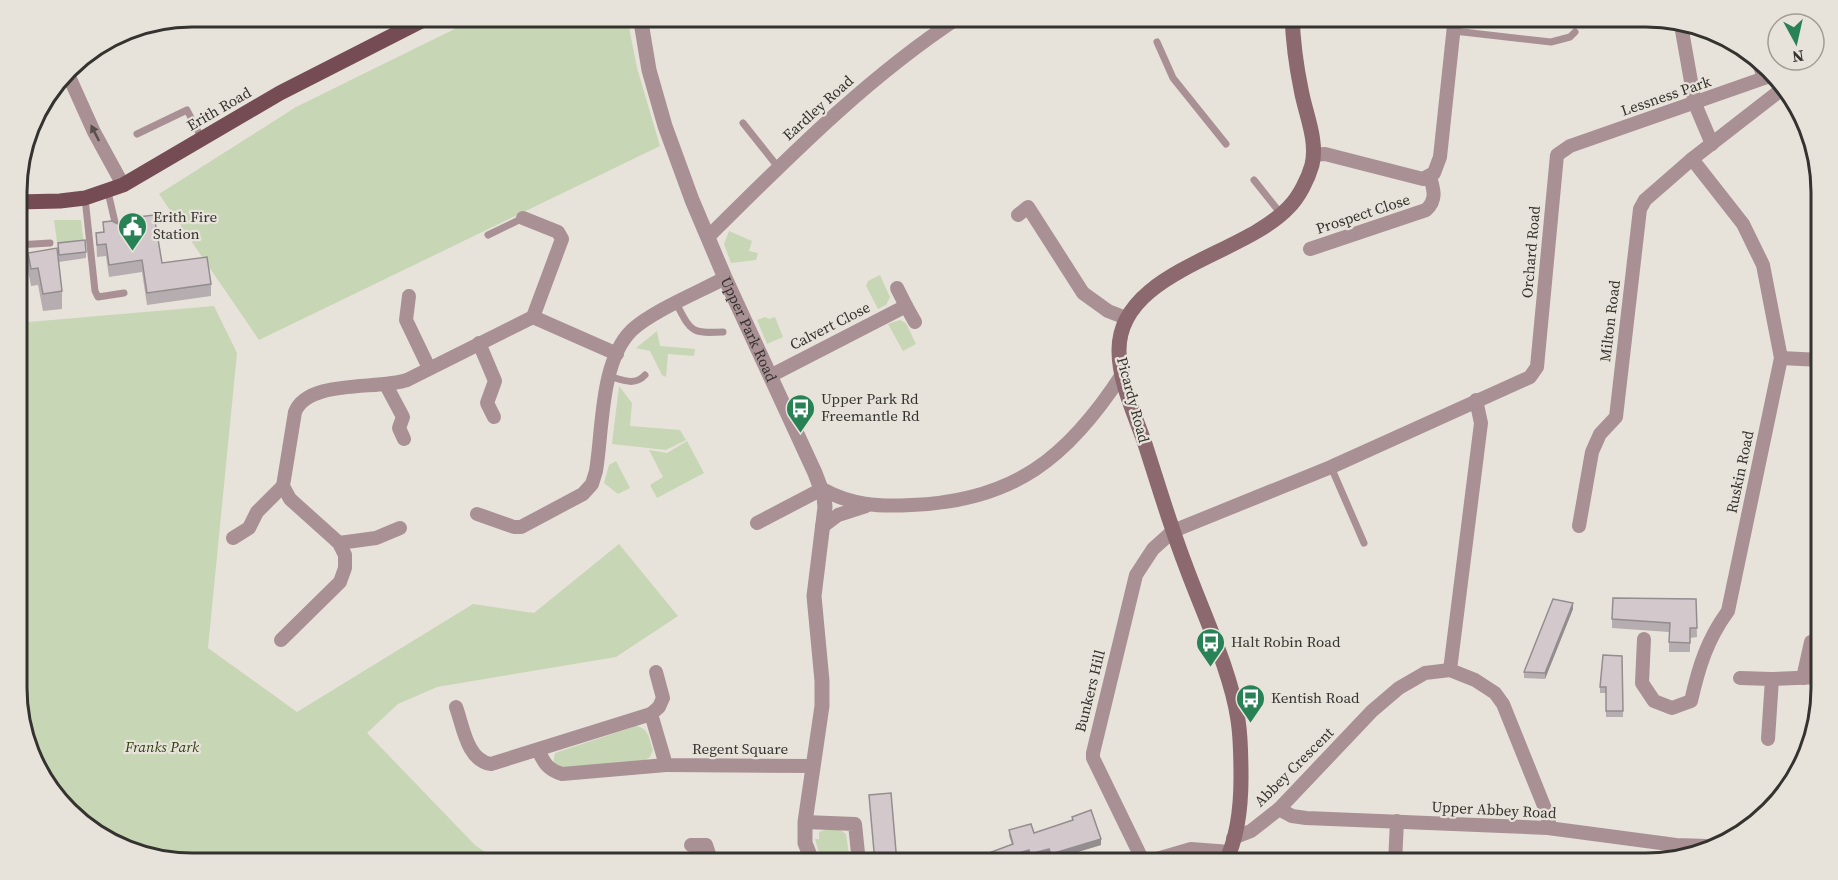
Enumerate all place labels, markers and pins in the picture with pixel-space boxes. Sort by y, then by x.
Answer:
place label: Erith Fire Station [153,206,217,244]
public building icon: Erith Fire Station [116,210,148,252]
place label: Upper Park Rd Freemantle Rd [821,388,920,426]
bus stop icon: Upper Park Rd Freemantle Rd [784,392,816,434]
bus stop icon: Halt Robin Road [1194,626,1226,668]
place label: Halt Robin Road [1231,631,1341,652]
bus stop icon: Kentish Road [1234,682,1266,724]
place label: Kentish Road [1271,687,1360,708]

